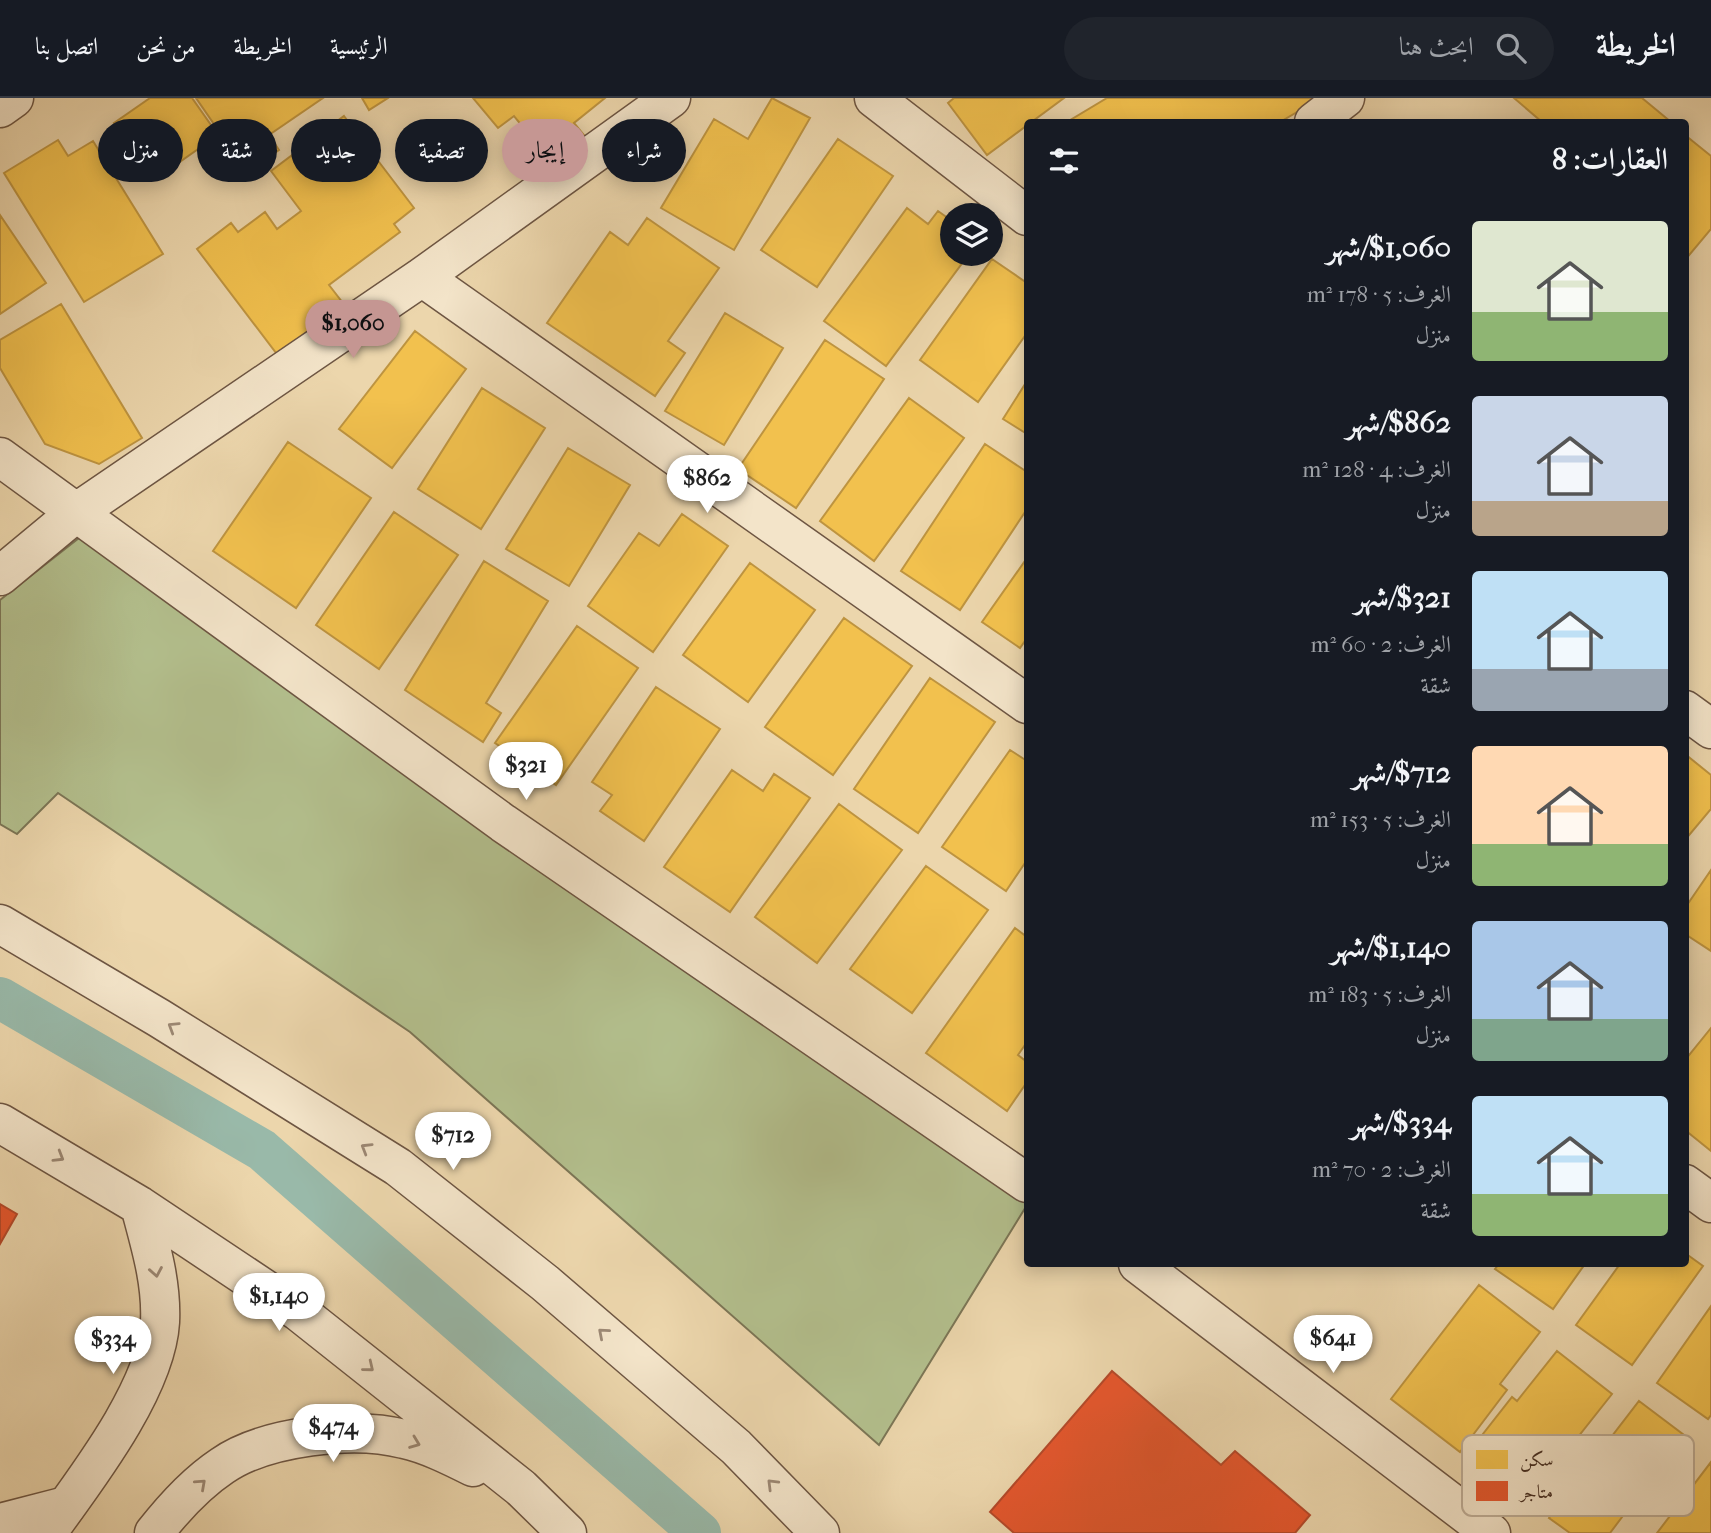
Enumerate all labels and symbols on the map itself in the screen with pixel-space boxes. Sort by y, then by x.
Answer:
pin: $1,060 [296,300,410,360]
pin: $862 [666,456,748,515]
pin: $321 [485,742,567,802]
one-way arrow [168,1022,181,1035]
pin: $712 [412,1112,494,1172]
one-way arrow [360,1143,373,1156]
one-way arrow [51,1149,64,1162]
one-way arrow [148,1266,163,1278]
pin: $1,140 [222,1274,336,1333]
pin: $334 [72,1316,154,1376]
pin: $641 [1292,1316,1374,1375]
one-way arrow [598,1329,611,1341]
one-way arrow [361,1358,373,1371]
pin: $474 [292,1404,374,1464]
one-way arrow [409,1435,421,1449]
legend [1462,1435,1694,1516]
text: سكن [1520,1449,1554,1473]
one-way arrow [193,1480,206,1493]
one-way arrow [768,1480,781,1493]
text: متاجر [1518,1481,1553,1503]

